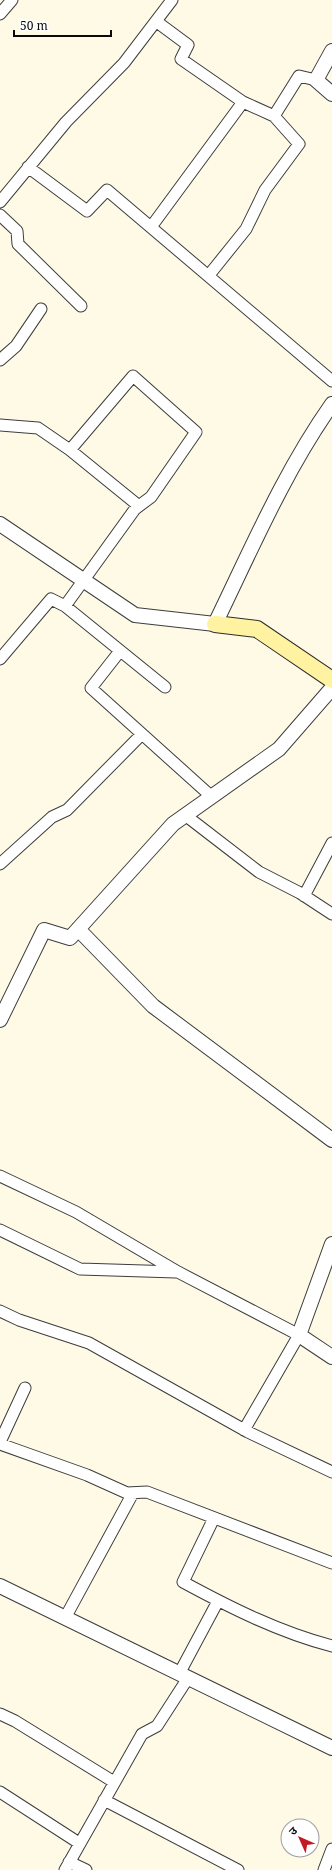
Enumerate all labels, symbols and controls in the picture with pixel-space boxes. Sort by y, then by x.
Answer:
scale bar [14,12,111,38]
text: 50 m [20,17,48,34]
north arrow [280,1818,320,1858]
text: उ [285,1823,301,1838]

